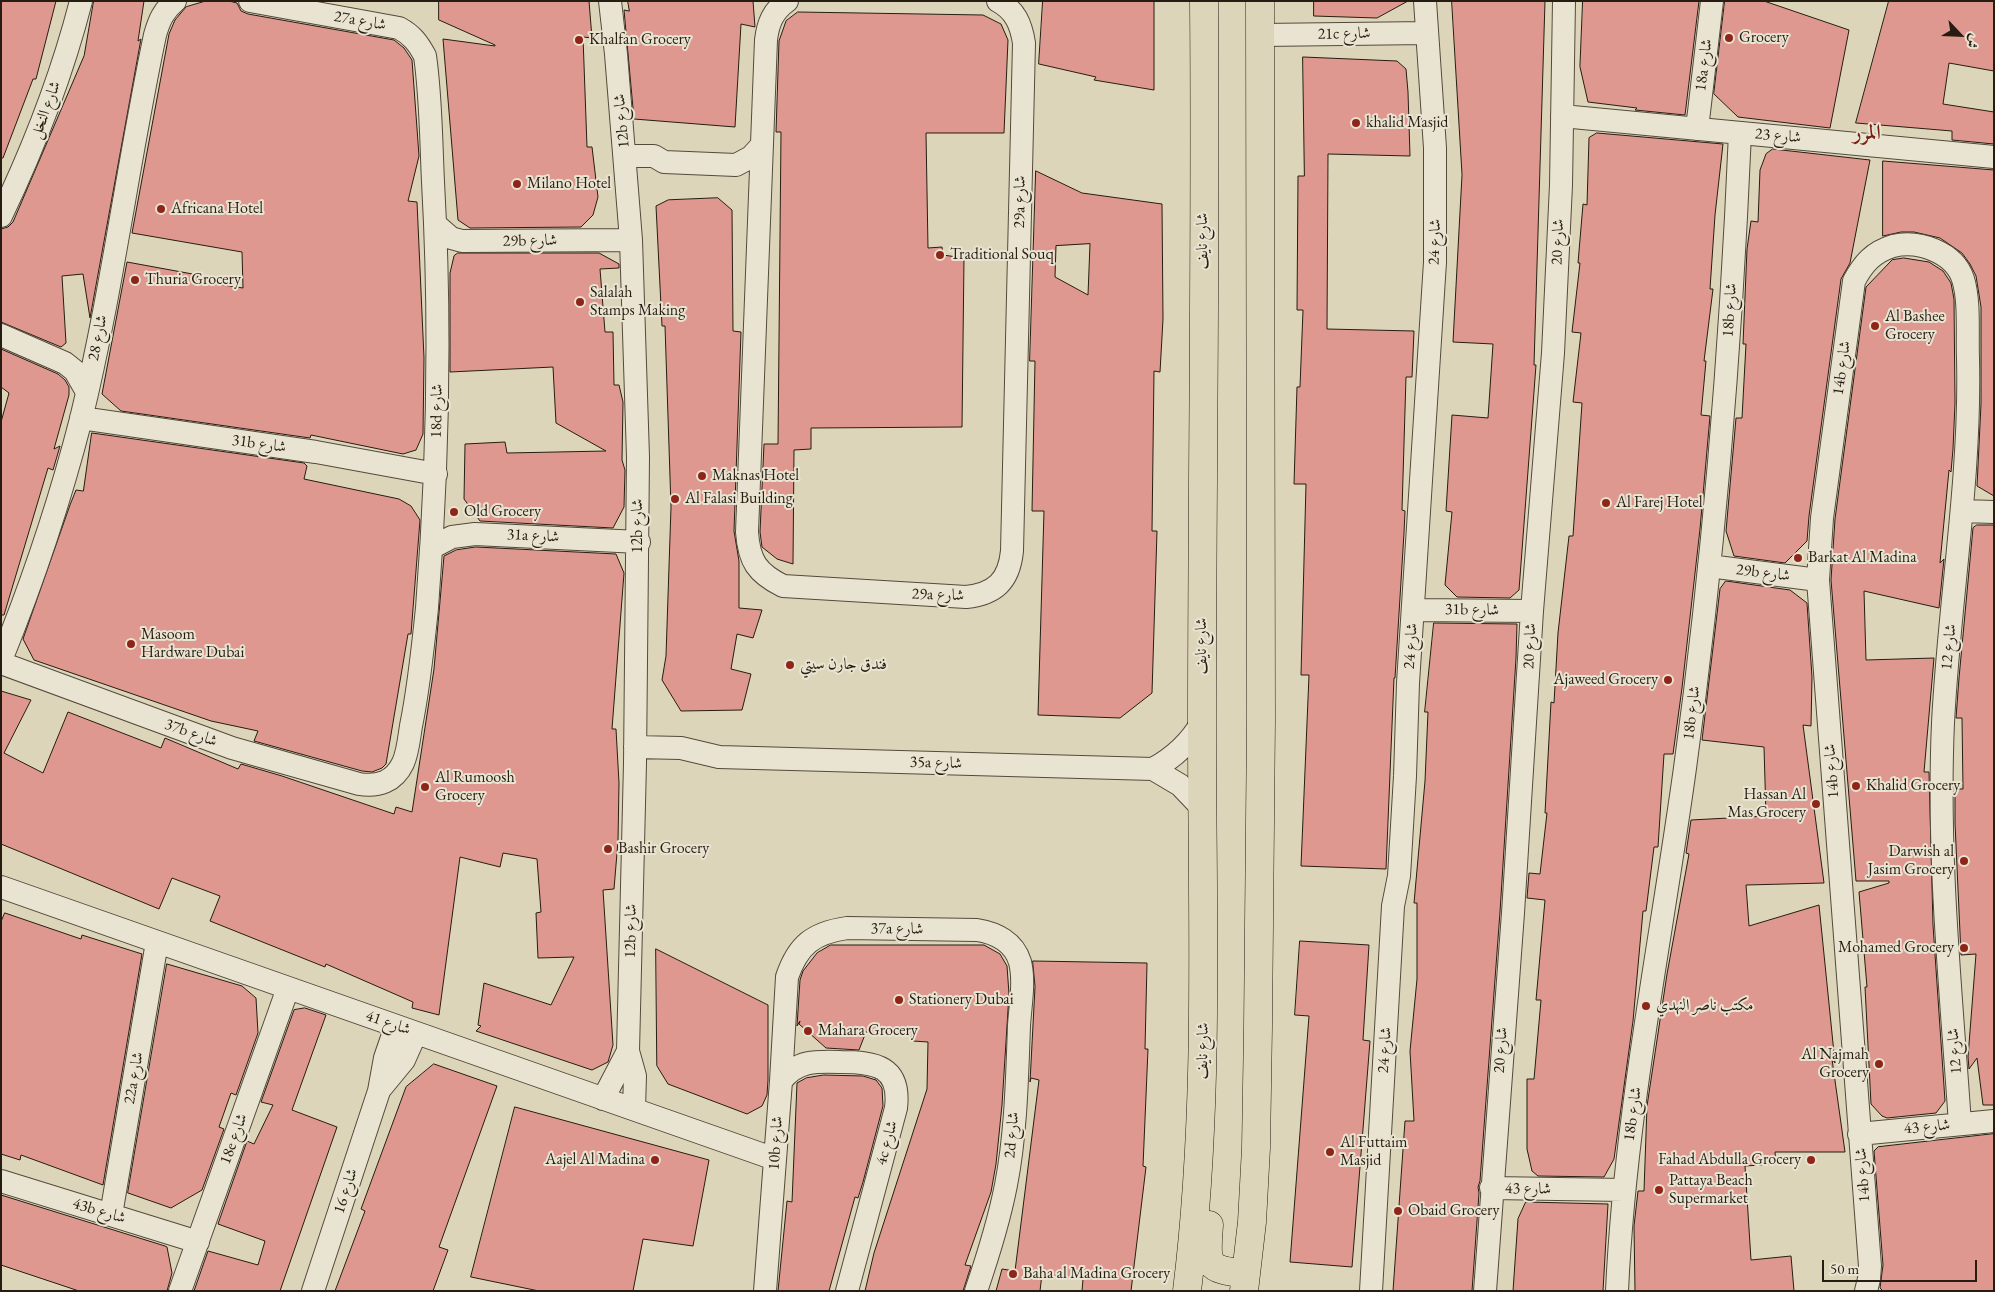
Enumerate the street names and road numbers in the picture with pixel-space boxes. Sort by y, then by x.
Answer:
street label: 27a شارع [332,7,388,35]
street label: 21c شارع [1317,24,1371,44]
street label: 18a شارع [1691,38,1717,92]
street label: شارع النخل [27,79,65,141]
street label: 12b شارع [610,93,634,149]
street label: شارع 23 [1754,124,1802,148]
street label: 29a شارع [1010,175,1030,229]
street label: شارع نايف [1193,213,1213,269]
street label: شارع 24 [1425,219,1445,265]
street label: شارع 20 [1548,219,1568,265]
street label: 29b شارع [503,231,557,251]
street label: 18b شارع [1719,282,1741,338]
street label: شارع 28 [84,313,112,363]
street label: 14b شارع [1829,340,1855,396]
street label: 18d شارع [427,384,447,438]
street label: 31b شارع [231,431,287,457]
street label: 12b شارع [628,499,648,553]
street label: 31a شارع [506,525,560,547]
street label: 29b شارع [1735,560,1791,586]
street label: 29a شارع [911,584,965,606]
street label: 31b شارع [1445,600,1499,620]
street label: شارع نايف [1192,618,1212,674]
street label: شارع 24 [1400,622,1422,670]
street label: شارع 20 [1519,622,1541,670]
street label: شارع 12 [1937,623,1961,671]
street label: 18b شارع [1679,685,1705,741]
street label: 37b شارع [162,715,220,751]
street label: 14b شارع [1821,743,1843,799]
street label: 35a شارع [909,752,963,774]
street label: 12b شارع [621,904,641,958]
street label: 37a شارع [870,919,924,939]
street label: شارع 41 [363,1006,413,1040]
street label: شارع نايف [1193,1022,1213,1080]
street label: شارع 24 [1374,1026,1396,1074]
street label: شارع 20 [1490,1026,1512,1074]
street label: شارع 12 [1944,1027,1966,1075]
street label: 22a شارع [120,1050,148,1106]
street label: 18b شارع [1620,1086,1646,1142]
street label: 18e شارع [216,1111,252,1167]
street label: 2d شارع [1000,1111,1024,1159]
street label: 10b شارع [765,1115,787,1171]
street label: شارع 43 [1903,1115,1951,1139]
street label: 4c شارع [872,1119,902,1167]
street label: 14b شارع [1852,1147,1874,1203]
street label: شارع 16 [330,1166,362,1216]
street label: شارع 43 [1505,1179,1551,1199]
street label: 43b شارع [70,1194,128,1228]

